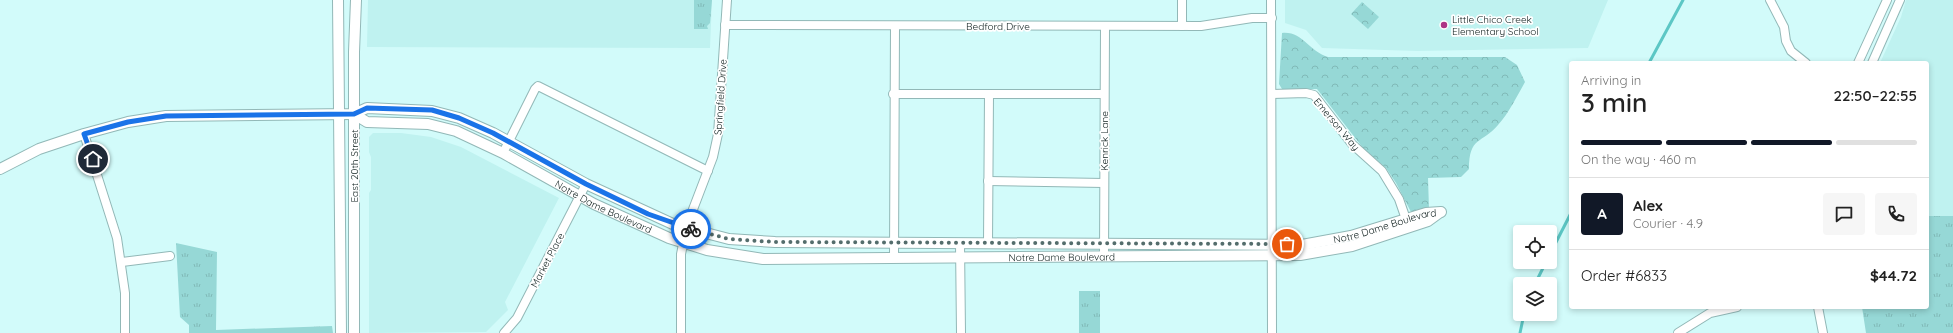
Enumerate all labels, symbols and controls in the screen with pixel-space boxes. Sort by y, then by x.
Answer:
place label: Little Chico Creek Elementary School [1452,13,1539,38]
street label: Bedford Drive [966,20,1030,33]
marker: Little Chico Creek Elementary School [1439,20,1449,30]
street label: Springfield Drive [711,58,730,135]
text: Arriving in [1581,72,1641,88]
text: 3 min [1581,86,1647,119]
text: 22:50–22:55 [1834,86,1917,105]
street label: Emerson Way [1311,95,1362,153]
street label: Kenrick Lane [1098,111,1111,171]
street label: East 20th Street [348,129,361,203]
pin [76,142,110,176]
icon: home [82,148,104,170]
text: On the way · 460 m [1581,151,1696,167]
street label: Notre Dame Boulevard [552,177,654,236]
button: chat [1823,193,1865,235]
button: phone [1875,193,1917,235]
text: Alex [1633,196,1663,215]
text: A [1597,204,1607,223]
street label: Notre Dame Boulevard [1332,206,1437,246]
courier [671,209,711,249]
text: Courier · 4.9 [1633,215,1703,231]
icon: bike [680,218,702,240]
map controls [1513,225,1557,321]
button: locate [1513,225,1557,269]
pin [1270,227,1304,261]
street label: Market Place [528,230,567,290]
icon: bag [1276,233,1298,255]
street label: Notre Dame Boulevard [1008,250,1115,264]
text: Order #6833 [1581,266,1667,285]
text: $44.72 [1870,266,1917,285]
button: layers [1513,277,1557,321]

